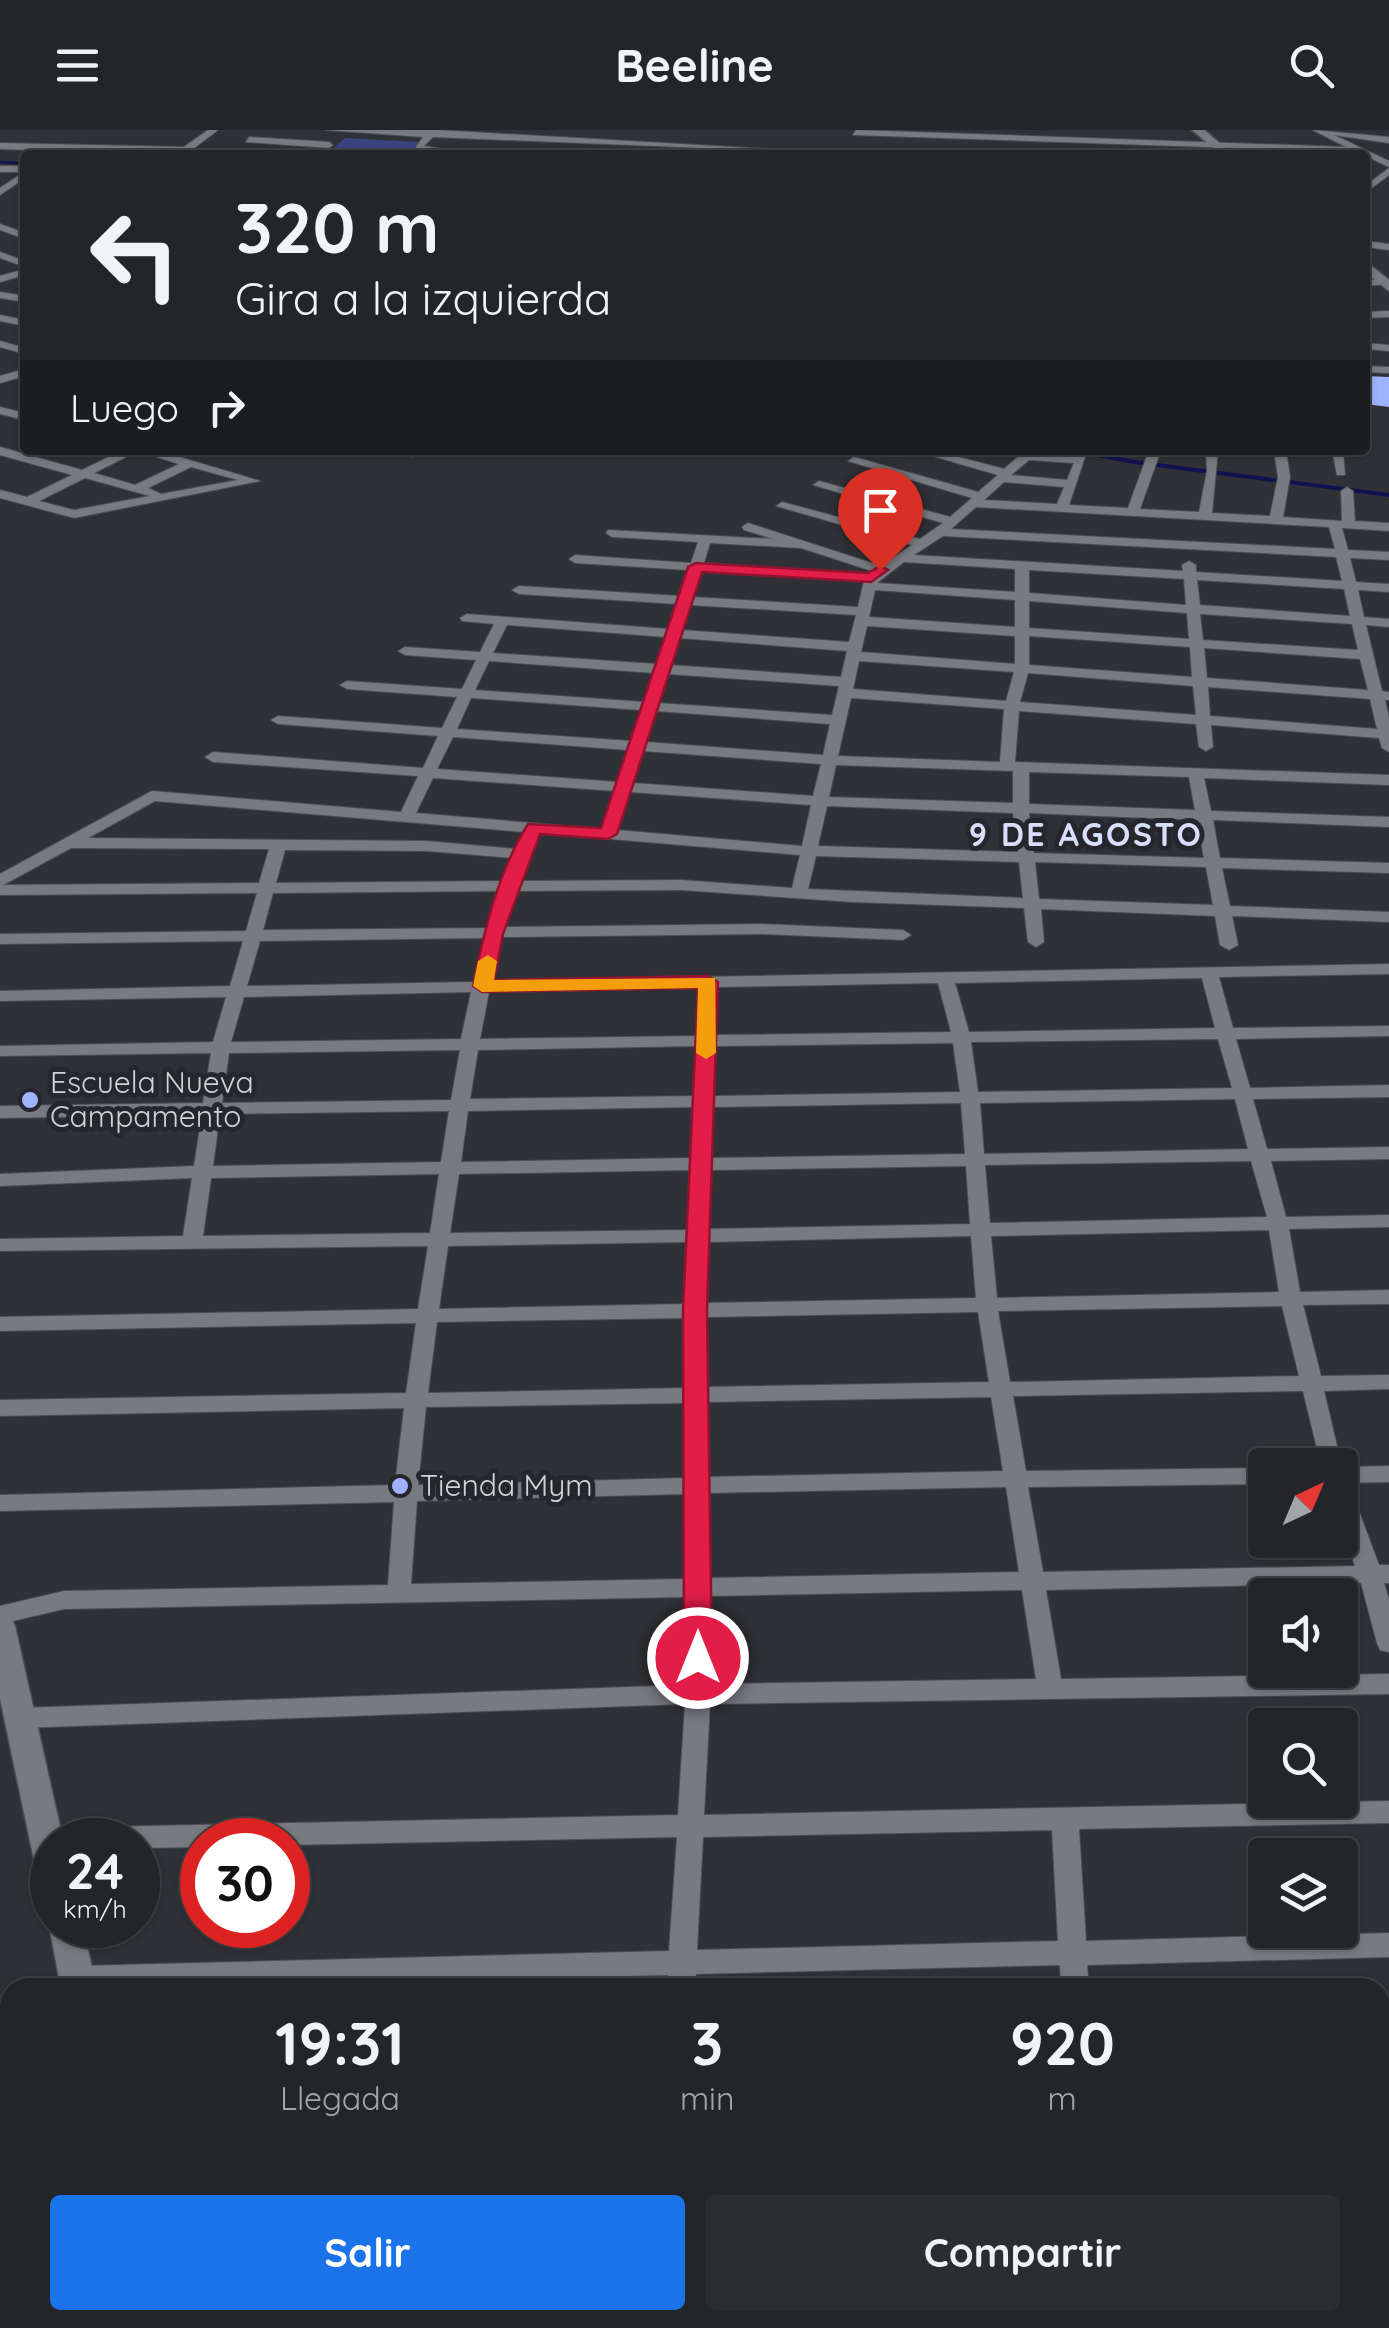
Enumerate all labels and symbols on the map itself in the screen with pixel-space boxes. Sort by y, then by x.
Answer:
pin [838,468,923,571]
district label: 9 DE AGOSTO [969,814,1203,854]
place label: Escuela Nueva Campamento [50,1063,254,1135]
marker: Escuela Nueva Campamento [19,1089,41,1111]
north arrow [1248,1448,1358,1558]
place label: Tienda Mym [420,1466,593,1504]
marker: Tienda Mym [389,1475,411,1497]
position arrow [646,1606,750,1710]
speed limit sign: 30 [180,1818,310,1948]

